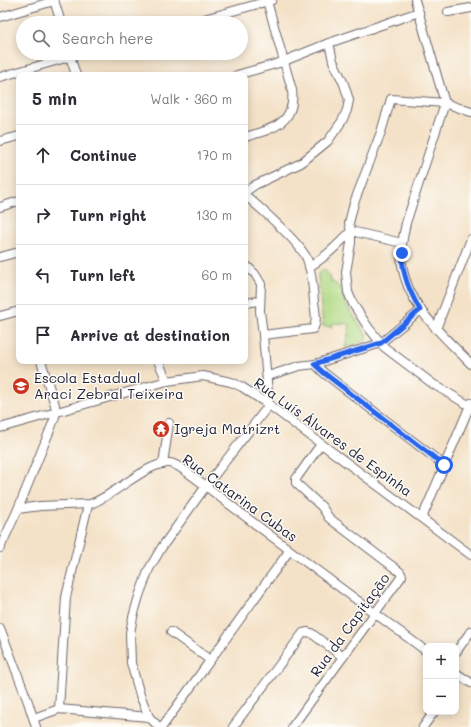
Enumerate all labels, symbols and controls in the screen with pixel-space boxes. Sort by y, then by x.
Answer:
search box [16,16,248,60]
icon: search [30,27,52,49]
text: Search here [62,28,153,48]
text: 5 min [32,87,77,109]
text: Walk · 360 m [150,90,232,107]
icon: ahead [32,144,54,166]
text: Continue [70,145,137,165]
text: 170 m [196,146,232,163]
icon: right [32,204,54,226]
text: Turn right [70,205,147,225]
text: 130 m [196,206,232,223]
route end [393,244,411,262]
icon: left [32,264,54,286]
text: Turn left [70,265,135,285]
text: 60 m [202,266,232,283]
icon: arrive [32,324,54,346]
text: Arrive at destination [70,325,230,345]
place label: Escola Estadual Araci Zebral Teixeira [34,368,184,403]
street label: Rua Luís Álvares de Espinha [250,373,416,500]
school or university icon: Escola Estadual Araci Zebral Teixeira [11,376,31,396]
temple icon: Igreja Matrizrt [151,419,171,439]
place label: Igreja Matrizrt [174,419,280,438]
street label: Rua Catarina Cubas [179,449,302,546]
route start [435,456,453,474]
street label: Rua da Capitação [306,569,394,680]
map controls [423,643,459,715]
button: + [423,643,459,679]
button: − [423,679,459,715]

